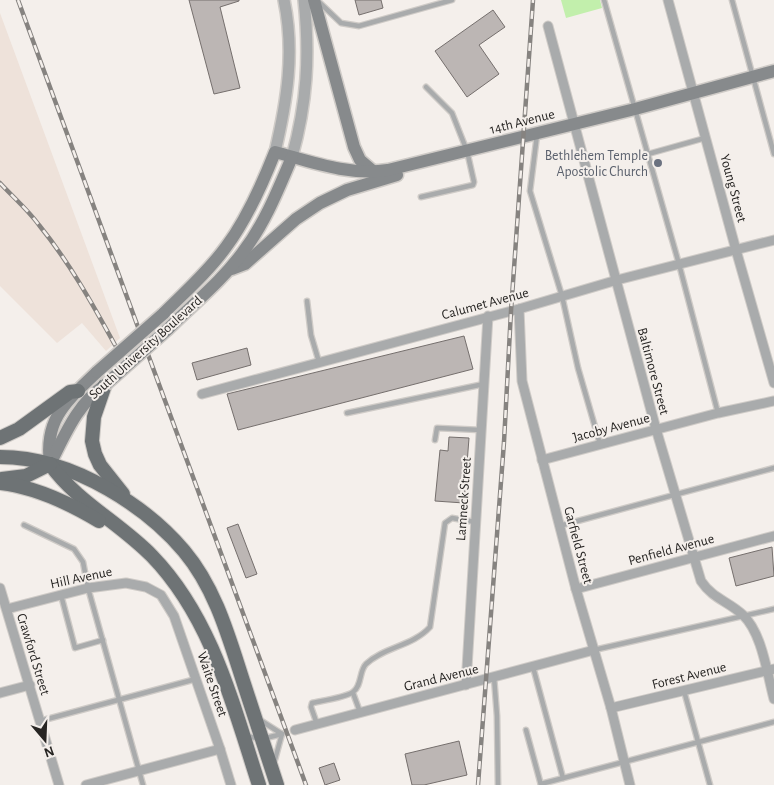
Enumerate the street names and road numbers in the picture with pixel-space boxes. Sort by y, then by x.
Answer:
street label: 14th Avenue [488,107,556,137]
street label: Young Street [717,153,749,224]
street label: Calumet Avenue [440,286,530,322]
street label: South University Boulevard [87,293,205,402]
street label: Baltimore Street [635,326,672,417]
street label: Jacoby Avenue [571,411,651,445]
street label: Lamneck Street [454,456,474,541]
street label: Garfield Street [561,505,595,586]
street label: Penfield Avenue [627,532,716,568]
street label: Hill Avenue [49,565,113,591]
street label: Crawford Street [14,612,52,697]
street label: Waite Street [194,650,230,719]
street label: Forest Avenue [651,660,728,692]
street label: Grand Avenue [402,662,480,694]

